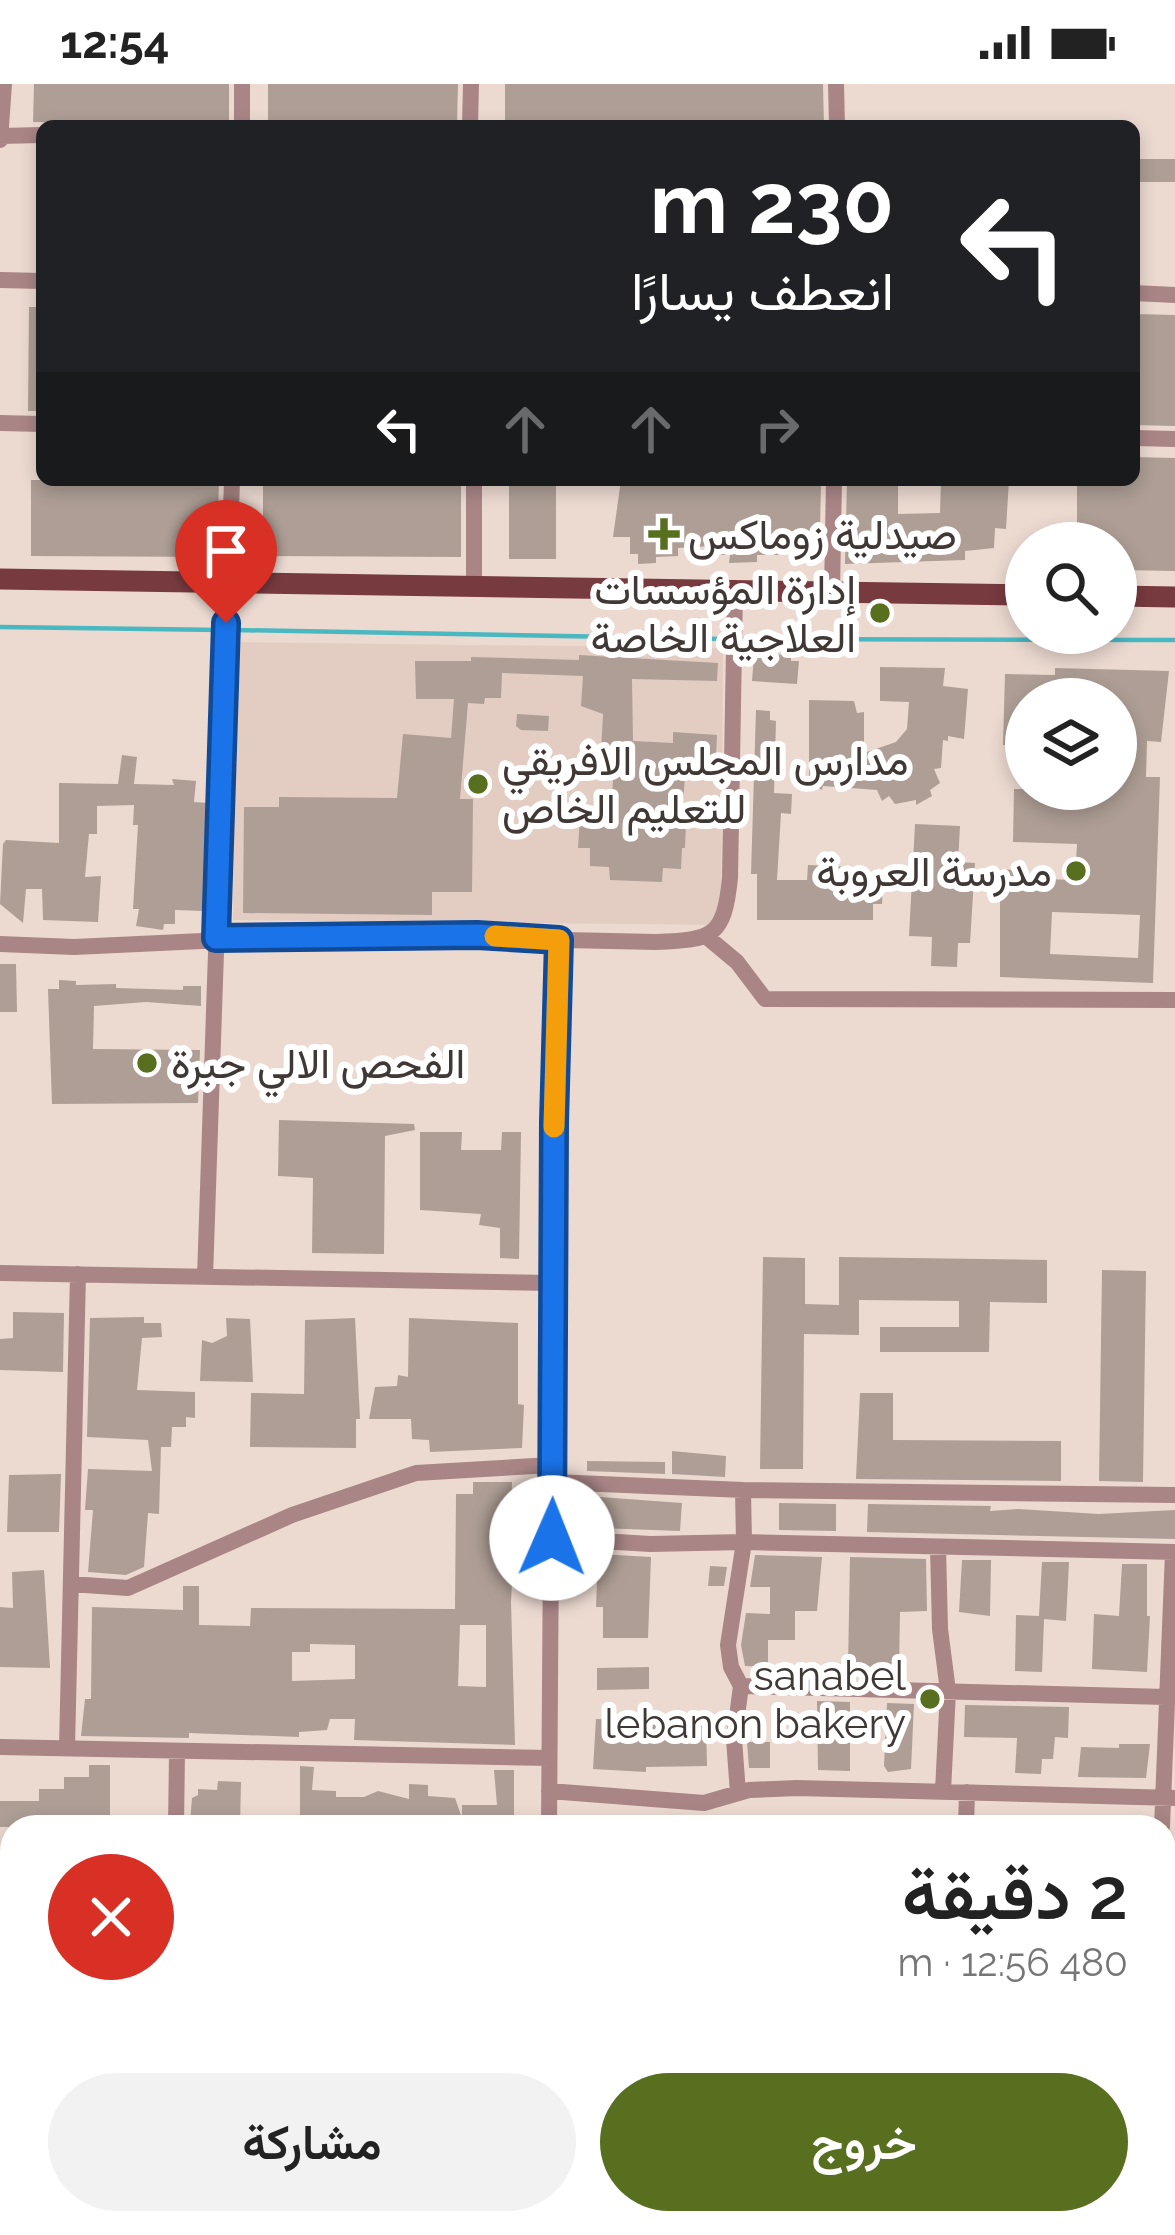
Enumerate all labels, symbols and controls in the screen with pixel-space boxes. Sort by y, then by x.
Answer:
text: 12:54 [60,16,169,69]
text: 230 m [650,154,894,253]
icon: left [936,168,1092,324]
text: انعطف يسارًا [631,259,894,323]
icon: left [366,396,432,462]
icon: ahead [492,396,558,462]
icon: ahead [618,396,684,462]
icon: right [744,396,810,462]
pin [175,500,277,623]
place label: صيدلية زوماكس [688,510,957,561]
icon: arrive [193,518,259,584]
marker: صيدلية زوماكس [651,521,677,547]
map controls [1005,522,1137,810]
button: search [1005,522,1137,654]
place label: إدارة المؤسسات العلاجية الخاصة [591,565,856,662]
marker: إدارة المؤسسات العلاجية الخاصة [867,600,893,626]
button: layers [1005,678,1137,810]
place label: مدارس المجلس الافريقي للتعليم الخاص [502,736,909,836]
marker: مدارس المجلس الافريقي للتعليم الخاص [465,771,491,797]
place label: مدرسة العروبة [816,847,1052,898]
marker: مدرسة العروبة [1063,858,1089,884]
place label: الفحص الالي جبرة [171,1039,465,1098]
marker: الفحص الالي جبرة [134,1050,160,1076]
position arrow [489,1475,615,1601]
place label: sanabel lebanon bakery [604,1651,907,1748]
marker: sanabel lebanon bakery [917,1686,943,1712]
text: 2 دقيقة [902,1851,1128,1936]
button: close [48,1854,174,1980]
text: 480 m · 12:56 [898,1939,1128,1985]
button: مشاركة [48,2073,576,2211]
button: خروج [600,2073,1128,2211]

